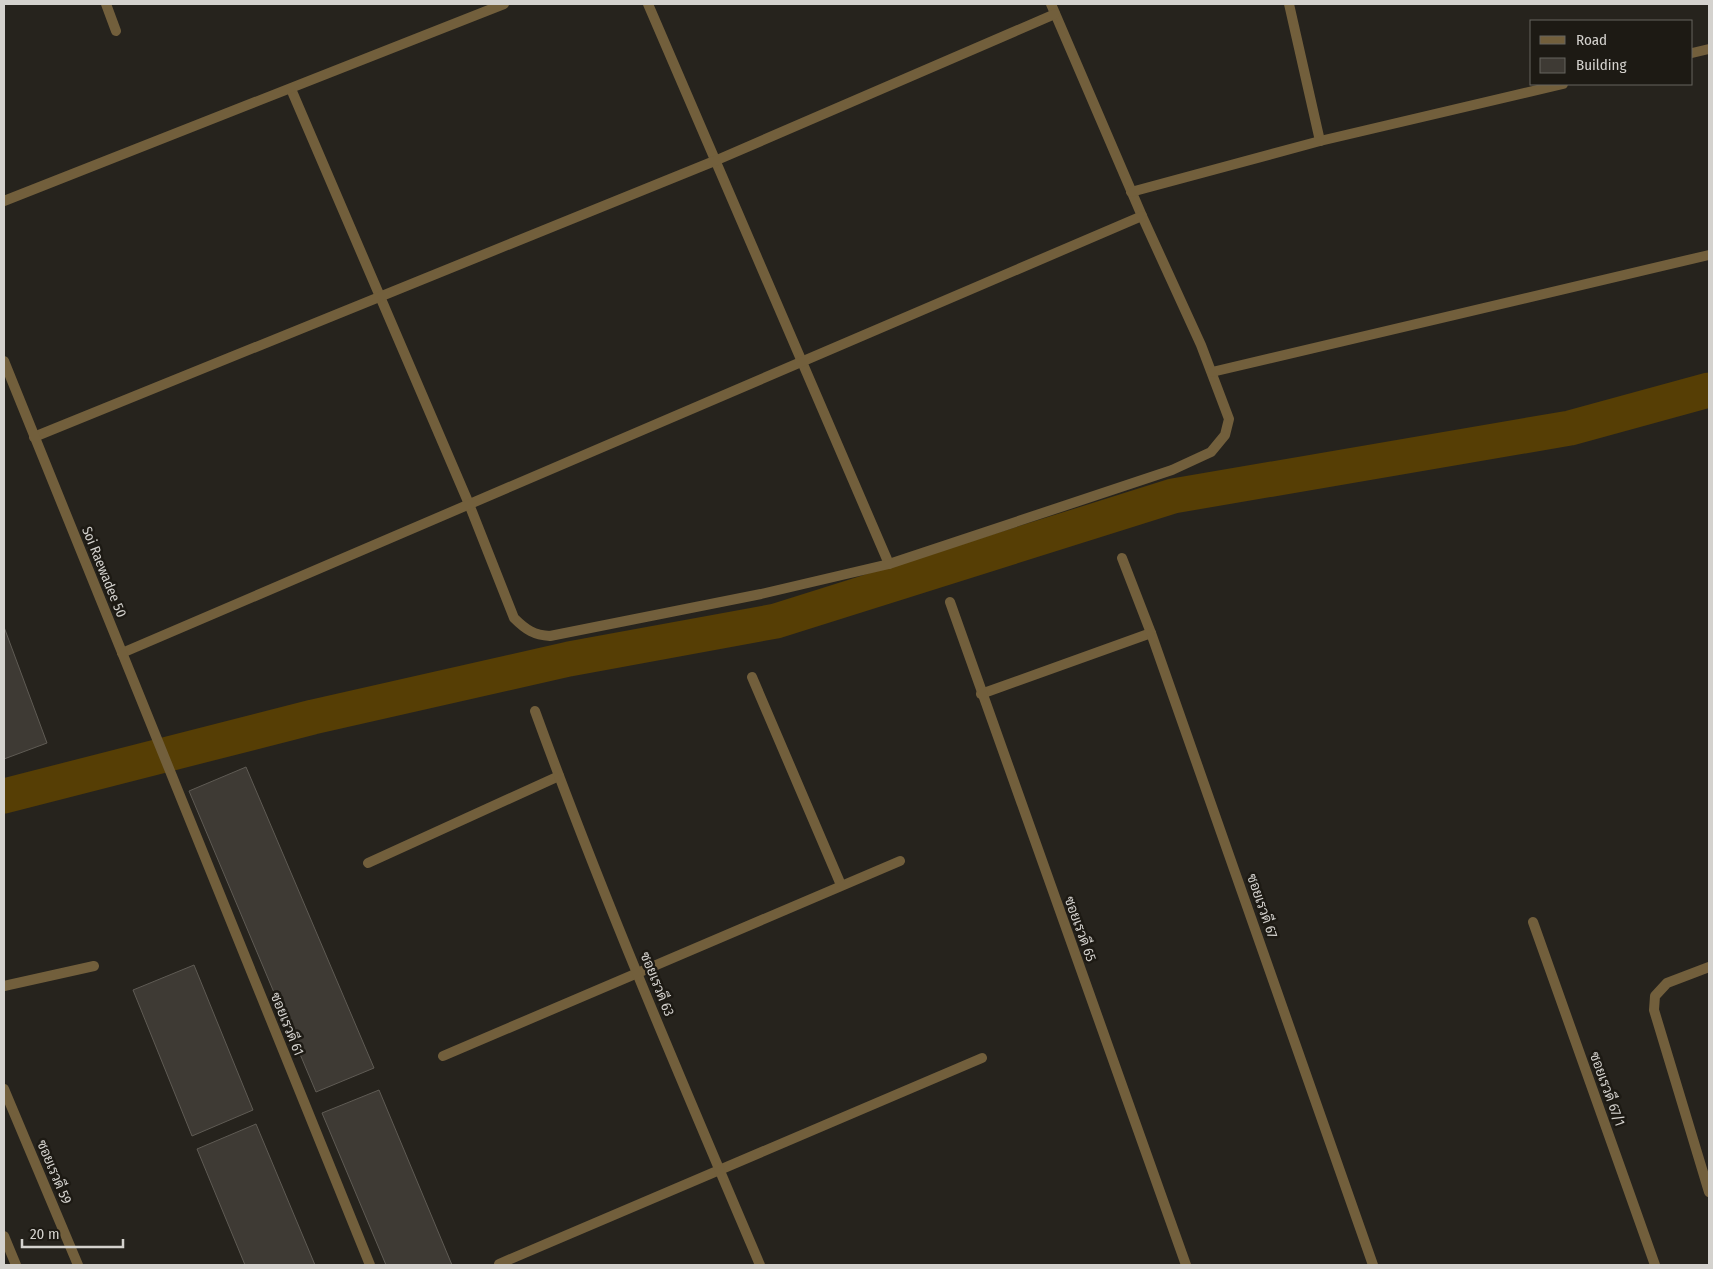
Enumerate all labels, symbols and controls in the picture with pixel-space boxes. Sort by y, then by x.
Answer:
legend [1530,20,1693,85]
text: Road [1576,31,1607,49]
text: Building [1576,56,1627,74]
street label: Soi Raewadee 50 [78,524,130,620]
street label: ซอยเรวดี 67 [1243,871,1282,941]
street label: ซอยเรวดี 65 [1060,894,1101,964]
street label: ซอยเรวดี 63 [636,949,679,1019]
street label: ซอยเรวดี 61 [267,990,308,1058]
street label: ซอยเรวดี 67/1 [1586,1049,1629,1128]
street label: ซอยเรวดี 59 [33,1137,76,1207]
scale bar [22,1216,124,1248]
text: 20 m [30,1225,60,1243]

